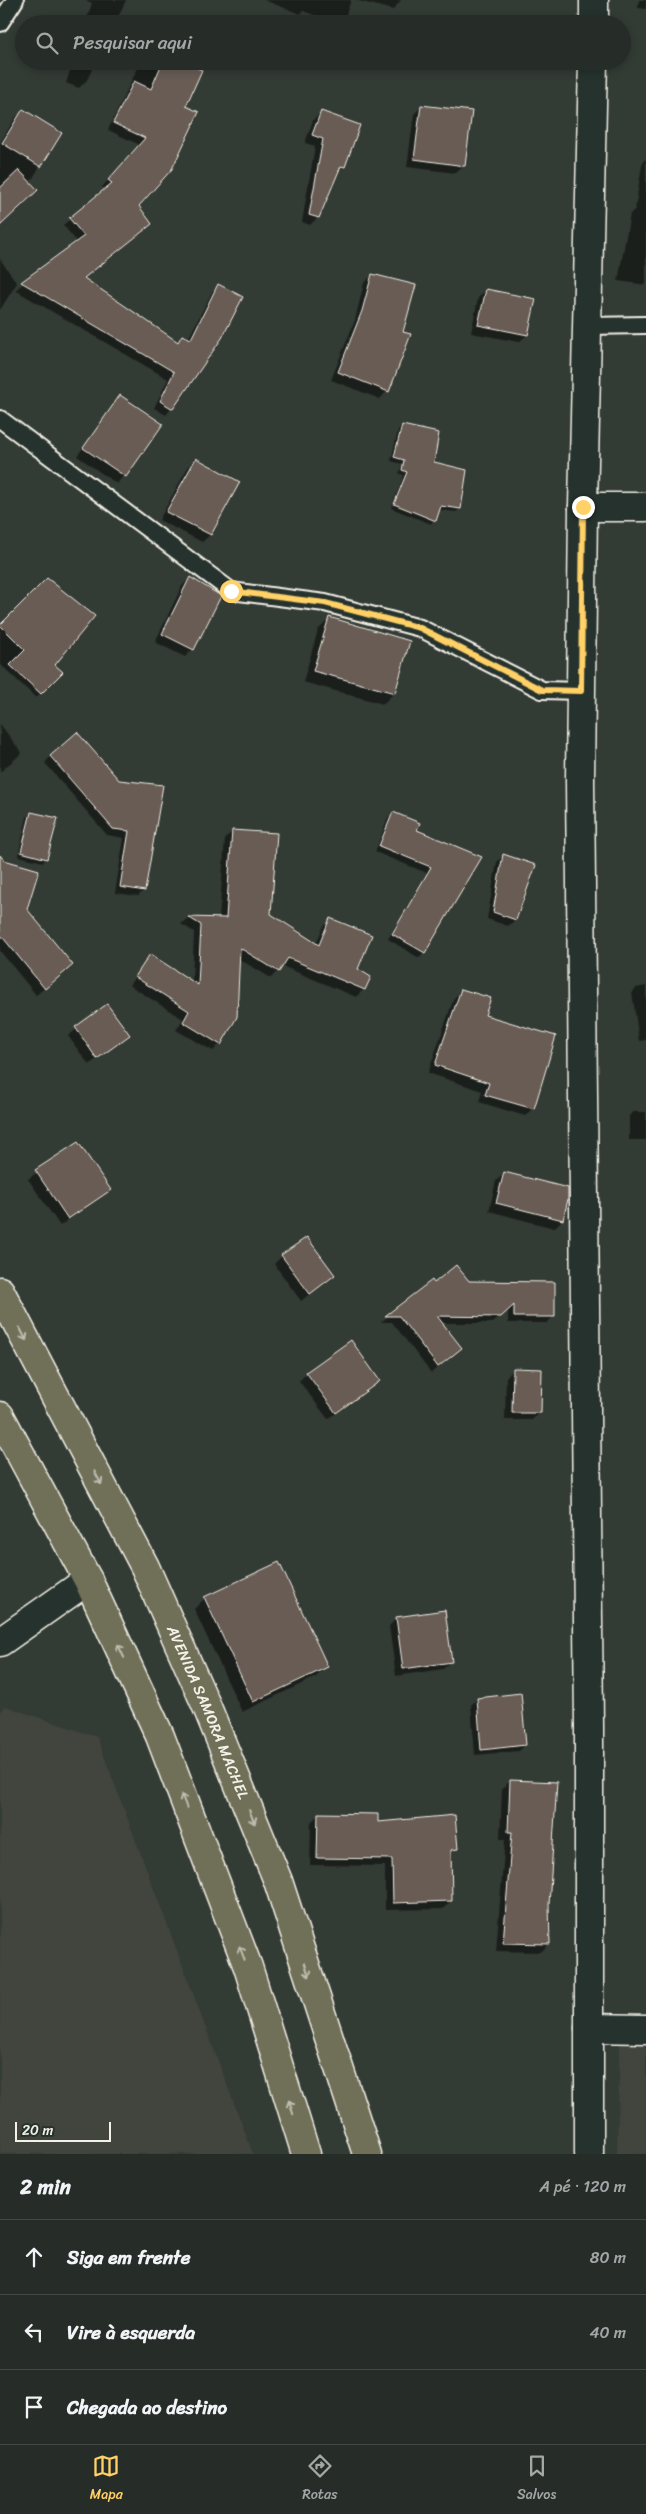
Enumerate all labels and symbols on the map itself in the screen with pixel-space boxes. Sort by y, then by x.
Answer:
route end [572,496,595,519]
route start [220,580,243,603]
one-way arrow [19,1326,28,1341]
one-way arrow [94,1470,103,1485]
street label: AVENIDA SAMORA MACHEL [159,1620,256,1803]
one-way arrow [115,1644,125,1659]
one-way arrow [179,1794,188,1809]
one-way arrow [248,1809,257,1824]
one-way arrow [237,1945,246,1961]
one-way arrow [303,1962,312,1977]
one-way arrow [286,2100,296,2116]
scale bar [15,2119,111,2142]

